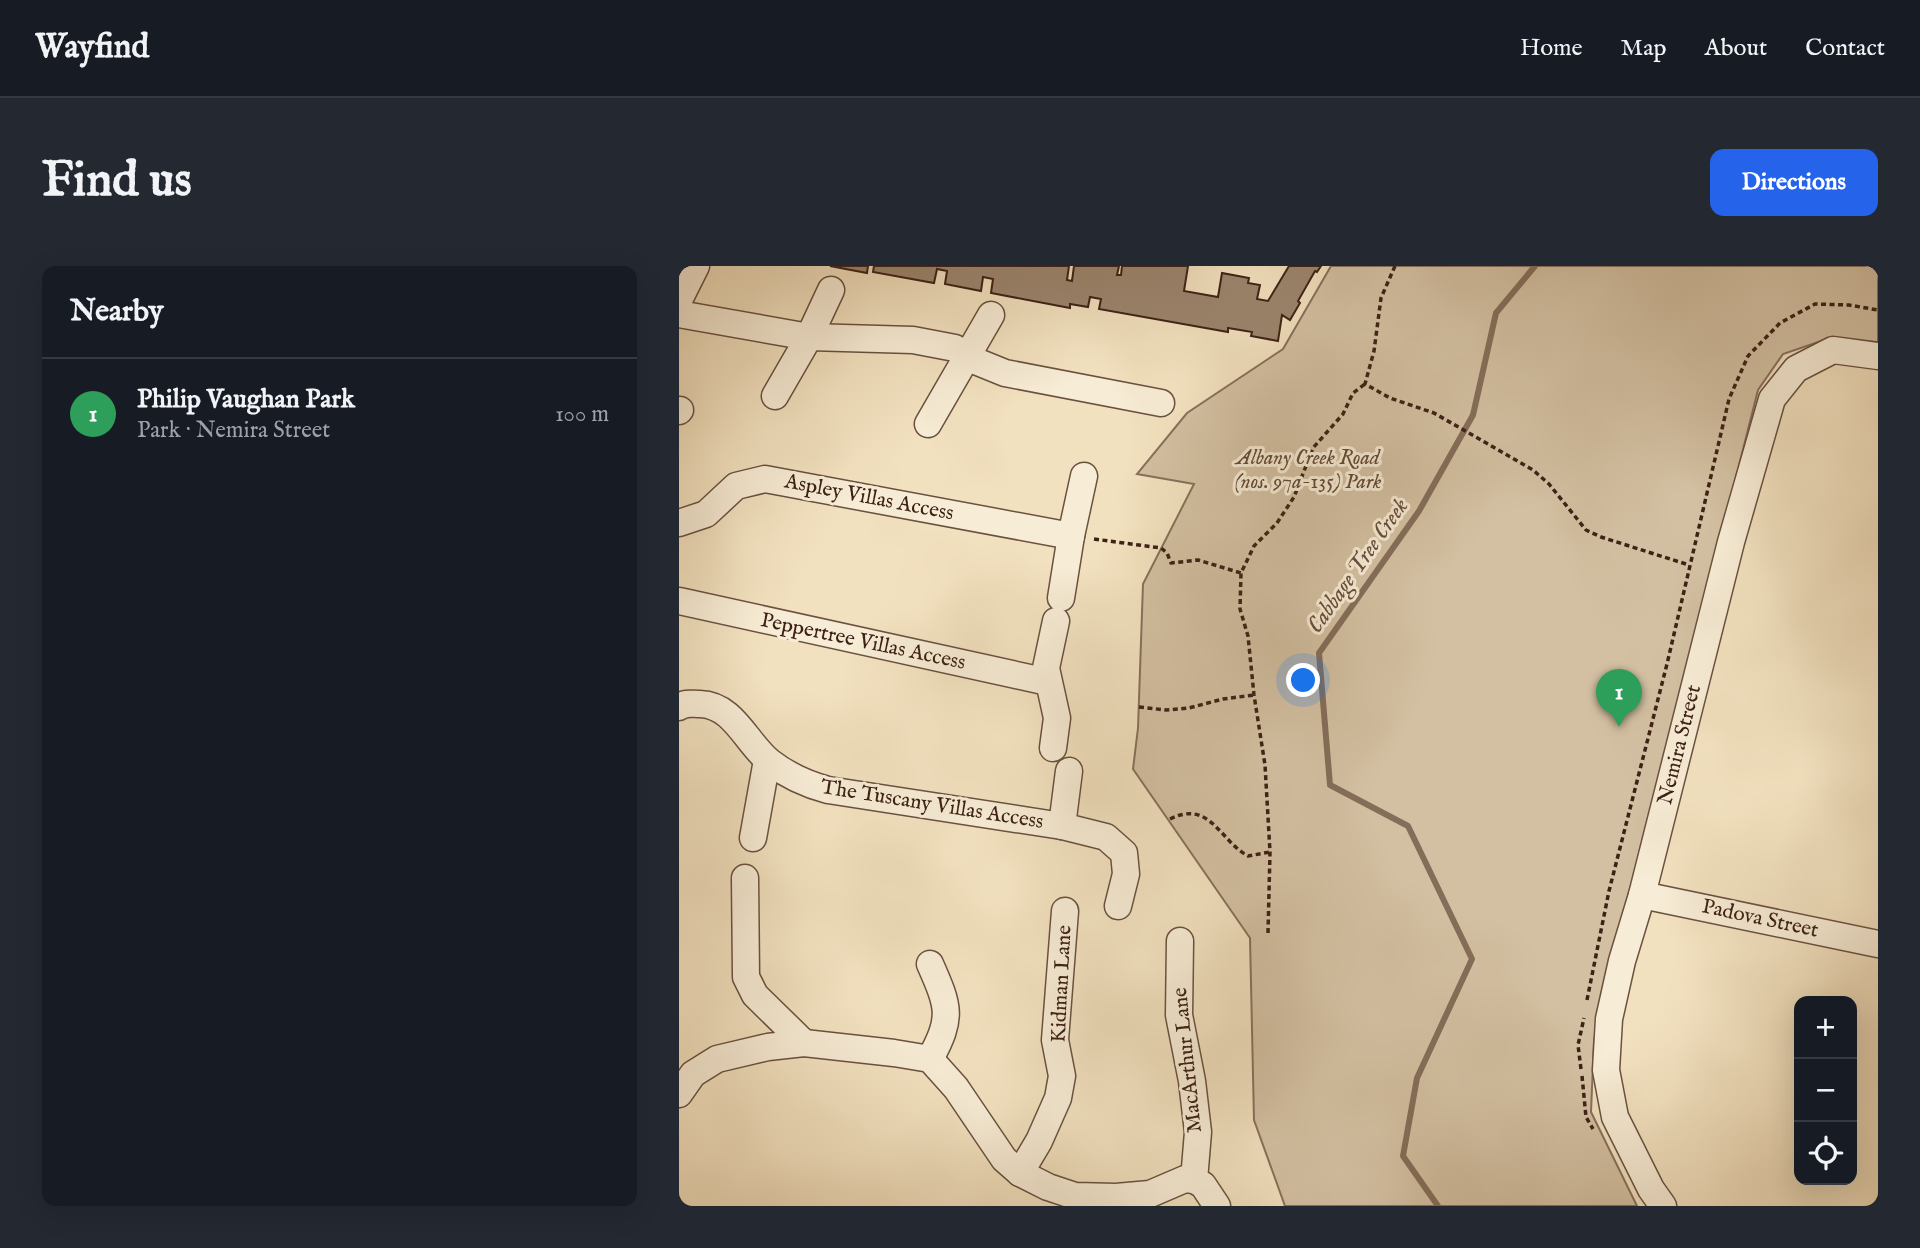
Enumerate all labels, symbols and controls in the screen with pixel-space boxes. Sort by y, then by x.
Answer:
text: Wayfind [35,27,149,69]
text: Home [1520,33,1583,64]
text: Map [1621,33,1667,64]
text: About [1705,33,1767,64]
text: Contact [1805,33,1885,64]
button: Directions [1710,149,1878,216]
text: Find us [42,151,192,213]
text: Nearby [70,293,163,331]
text: Philip Vaughan Park [137,383,355,416]
text: 1 [89,400,97,429]
text: 100 m [555,400,609,429]
text: Park · Nemira Street [137,416,330,445]
park label: Albany Creek Road (nos. 97a-135) Park [1234,445,1382,496]
street label: Aspley Villas Access [781,468,956,528]
water label: Cabbage Tree Creek [1301,493,1416,640]
street label: Peppertree Villas Access [758,607,968,677]
your location [1286,663,1320,697]
pin: 1 [1596,669,1642,727]
street label: Nemira Street [1652,682,1708,808]
street label: The Tuscany Villas Access [819,774,1045,836]
street label: Padova Street [1699,893,1821,945]
street label: Kidman Lane [1045,924,1079,1044]
street label: MacArthur Lane [1167,986,1209,1134]
map controls [1794,996,1857,1185]
button: + [1794,996,1857,1059]
button: − [1794,1059,1857,1122]
button: locate [1794,1122,1857,1185]

